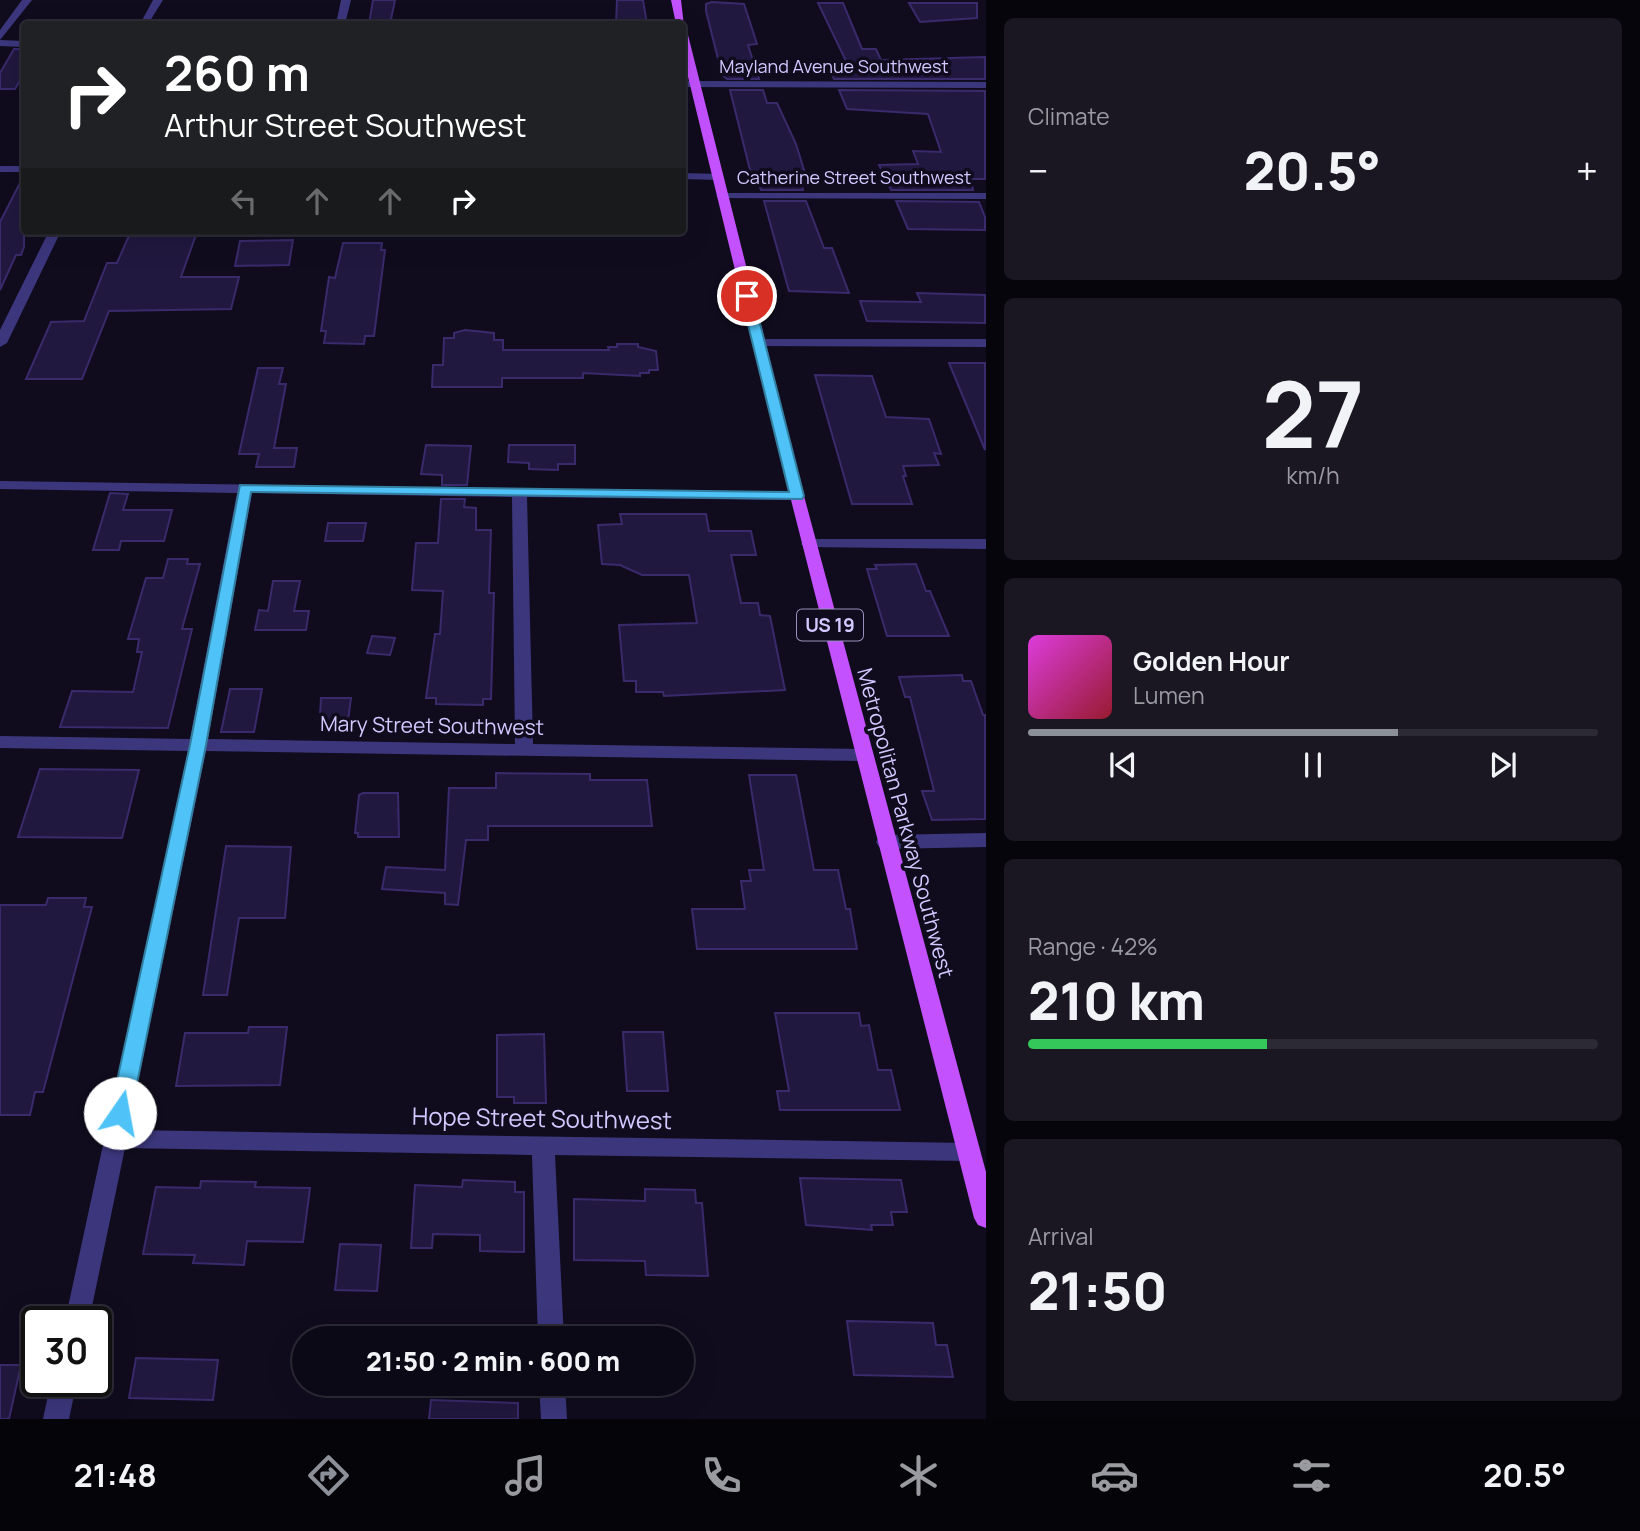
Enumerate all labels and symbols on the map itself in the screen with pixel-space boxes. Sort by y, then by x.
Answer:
street label: Mayland Avenue Southwest [719,54,949,78]
street label: Catherine Street Southwest [737,165,971,189]
pin [717,266,777,326]
road number: US 19 [797,610,863,640]
street label: Metropolitan Parkway Southwest [851,665,961,981]
street label: Mary Street Southwest [320,709,544,741]
position arrow [83,1076,157,1150]
street label: Hope Street Southwest [412,1099,672,1136]
speed limit sign: 30 [21,1306,112,1397]

